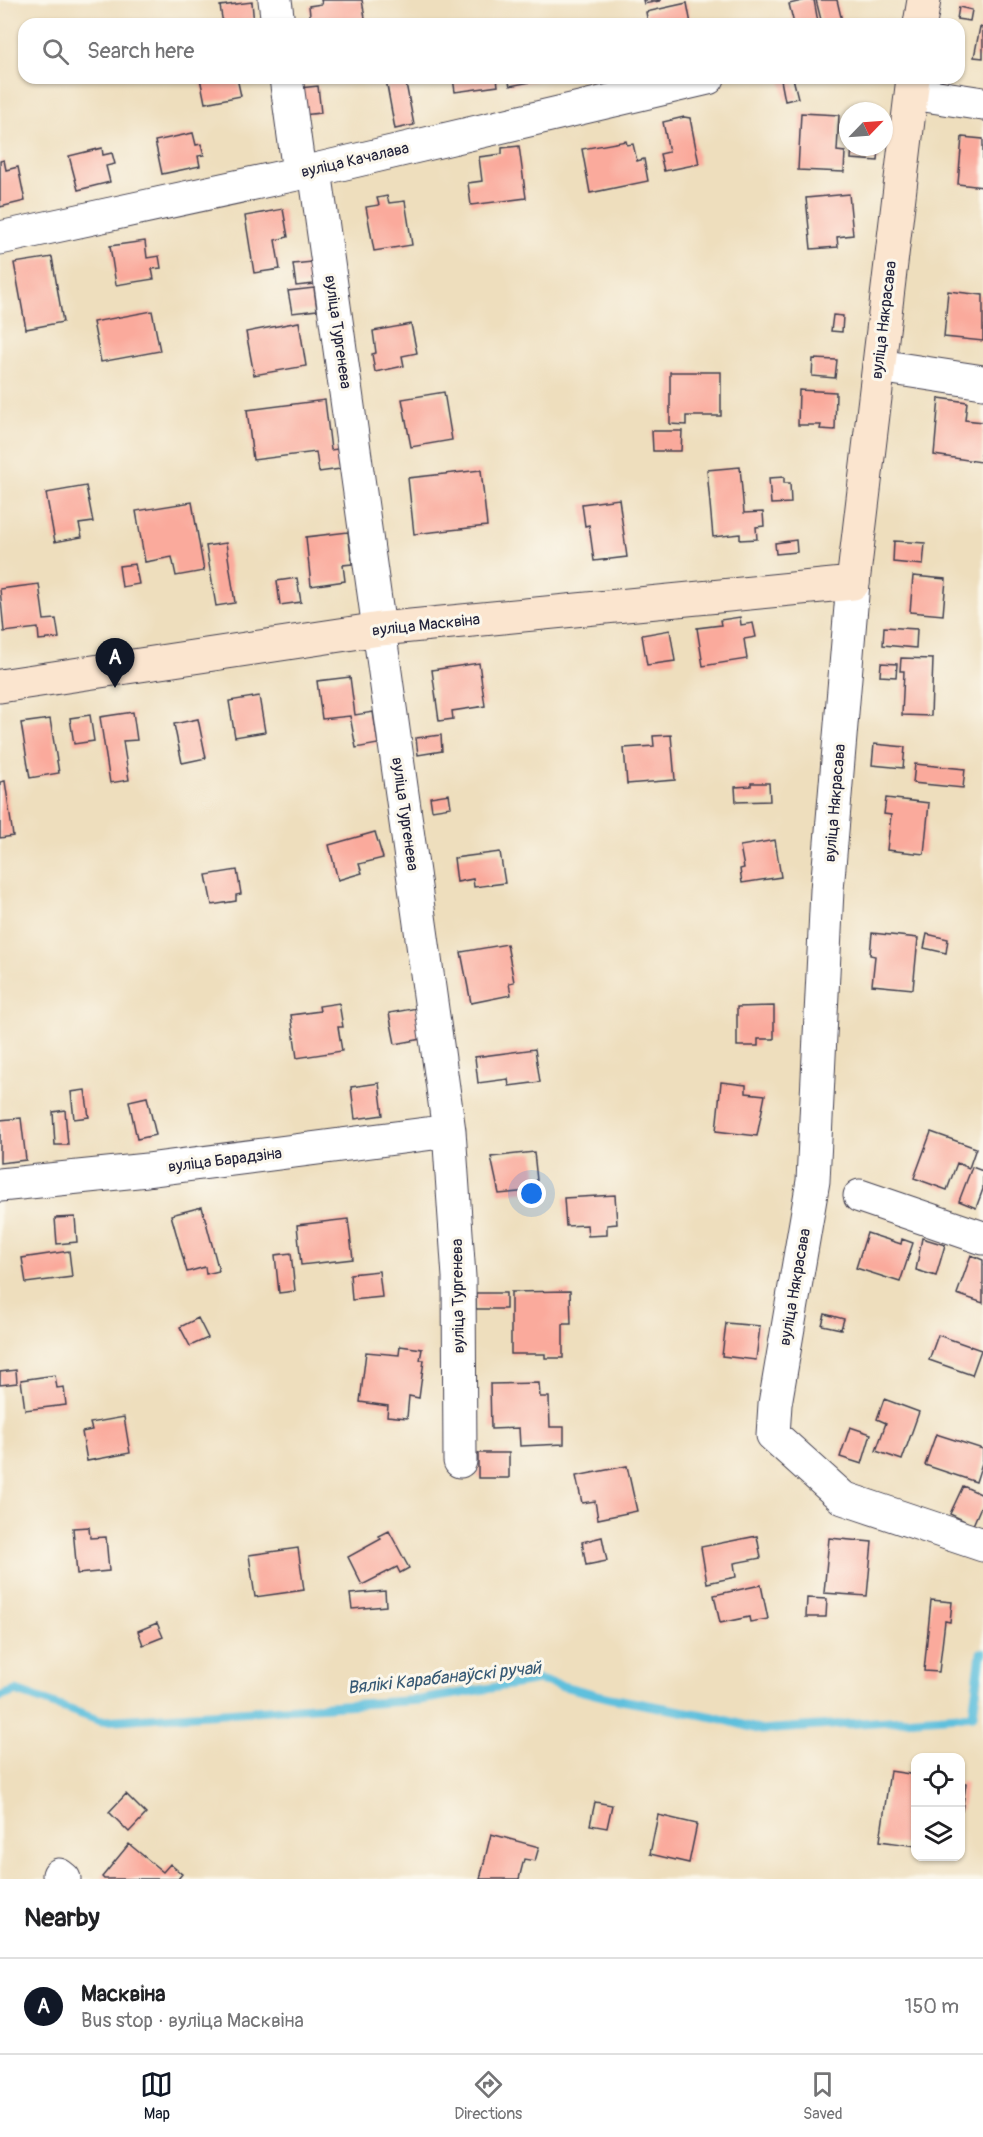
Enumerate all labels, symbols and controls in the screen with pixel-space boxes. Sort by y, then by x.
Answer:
search box [18,18,965,84]
icon: search [39,35,72,68]
text: Search here [87,37,194,65]
north arrow [839,102,893,156]
street label: вуліца Качалава [299,138,411,182]
street label: вуліца Някрасава [867,260,901,380]
street label: вуліца Тургенева [320,274,356,390]
street label: вуліца Масквіна [371,609,481,641]
pin: A [96,638,134,688]
street label: вуліца Някрасава [820,743,850,863]
street label: вуліца Тургенева [387,756,423,872]
street label: вуліца Барадзіна [167,1143,283,1177]
your location [517,1179,546,1208]
street label: вуліца Някрасава [775,1227,815,1347]
street label: вуліца Тургенева [447,1238,469,1354]
water label: Вялікі Карабанаўскі ручай [346,1656,543,1700]
map controls [911,1753,965,1861]
button: locate [911,1753,965,1807]
button: layers [911,1807,965,1861]
text: Nearby [24,1902,100,1934]
text: Масквіна [81,1980,166,2008]
text: A [37,1994,50,2019]
text: 150 m [905,1994,959,2019]
text: Bus stop · вуліца Масквіна [81,2008,304,2033]
tab: Map [140,2068,173,2124]
tab: Directions [454,2068,522,2124]
tab: Saved [803,2068,843,2124]

